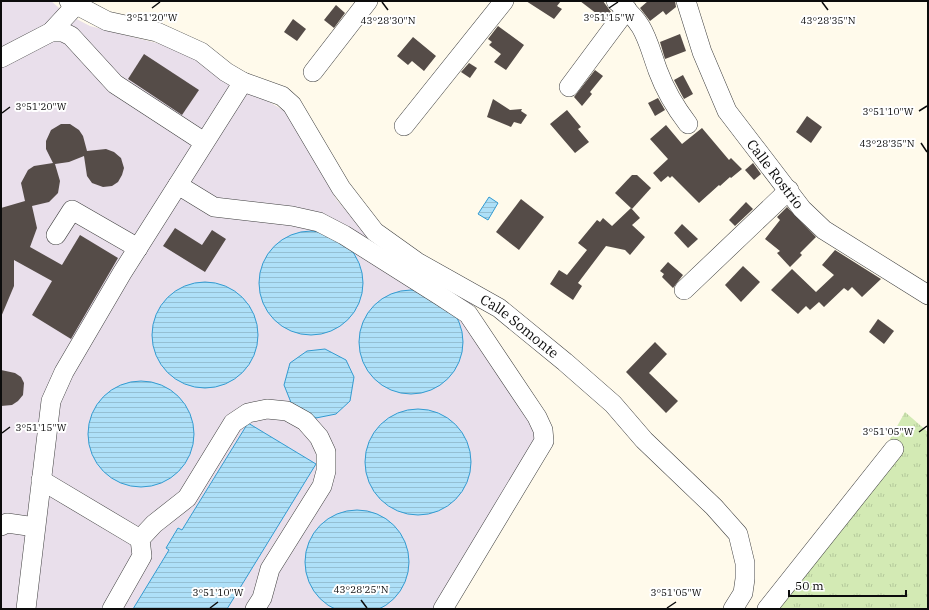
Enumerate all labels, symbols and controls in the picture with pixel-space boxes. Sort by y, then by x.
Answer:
text: 3°51'20"W [126,11,178,24]
text: 3°51'15"W [583,11,635,24]
text: 43°28'30"N [361,14,416,27]
text: 43°28'35"N [801,14,856,27]
text: 3°51'20"W [15,100,67,113]
text: 3°51'10"W [862,105,914,118]
street label: Calle Rostrío [743,136,808,213]
text: 43°28'35"N [860,137,915,150]
street label: Calle Somonte [477,290,562,362]
text: 3°51'15"W [15,421,67,434]
text: 3°51'05"W [862,425,914,438]
scale bar [789,572,906,598]
text: 50 m [795,578,824,593]
text: 43°28'25"N [334,583,389,596]
text: 3°51'10"W [192,586,244,599]
text: 3°51'05"W [650,586,702,599]

